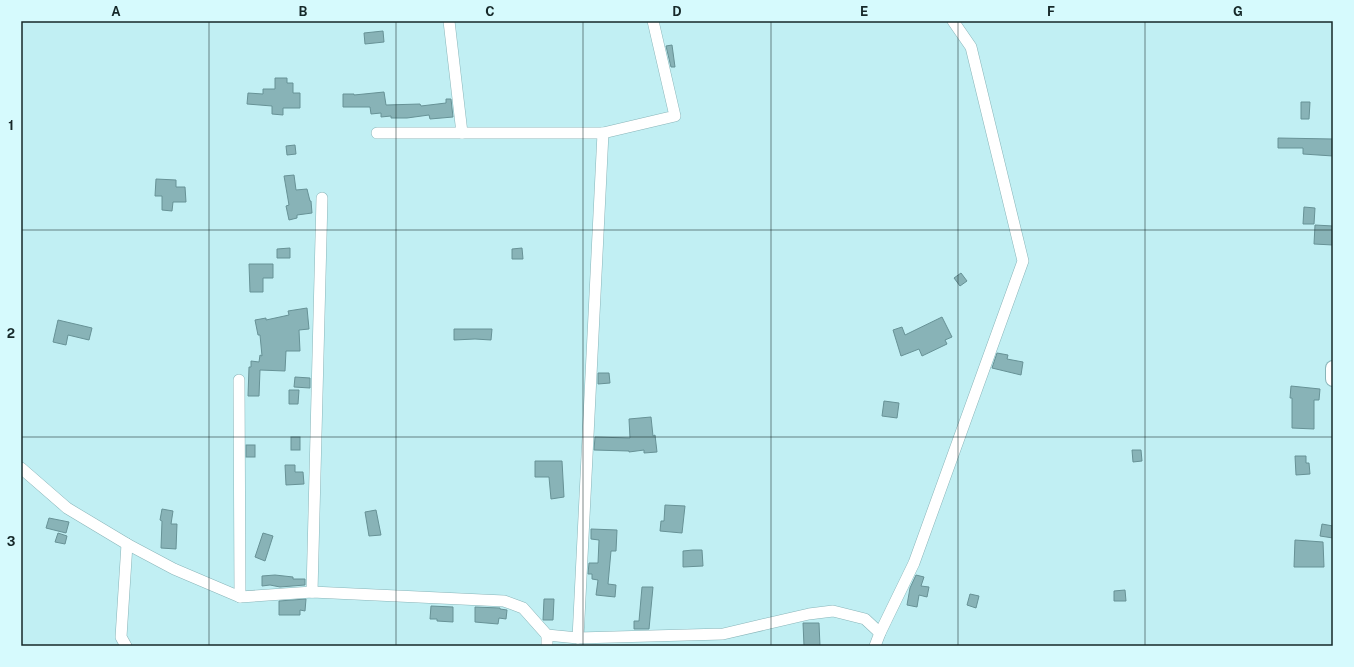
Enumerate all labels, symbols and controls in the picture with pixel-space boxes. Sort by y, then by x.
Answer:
text: A [111,4,121,19]
text: B [299,4,308,19]
text: C [485,4,495,19]
text: D [672,4,682,19]
text: E [860,4,868,19]
text: F [1047,4,1055,19]
text: G [1233,4,1243,19]
text: 1 [8,118,14,133]
text: 2 [7,326,15,341]
text: 3 [7,534,16,549]

